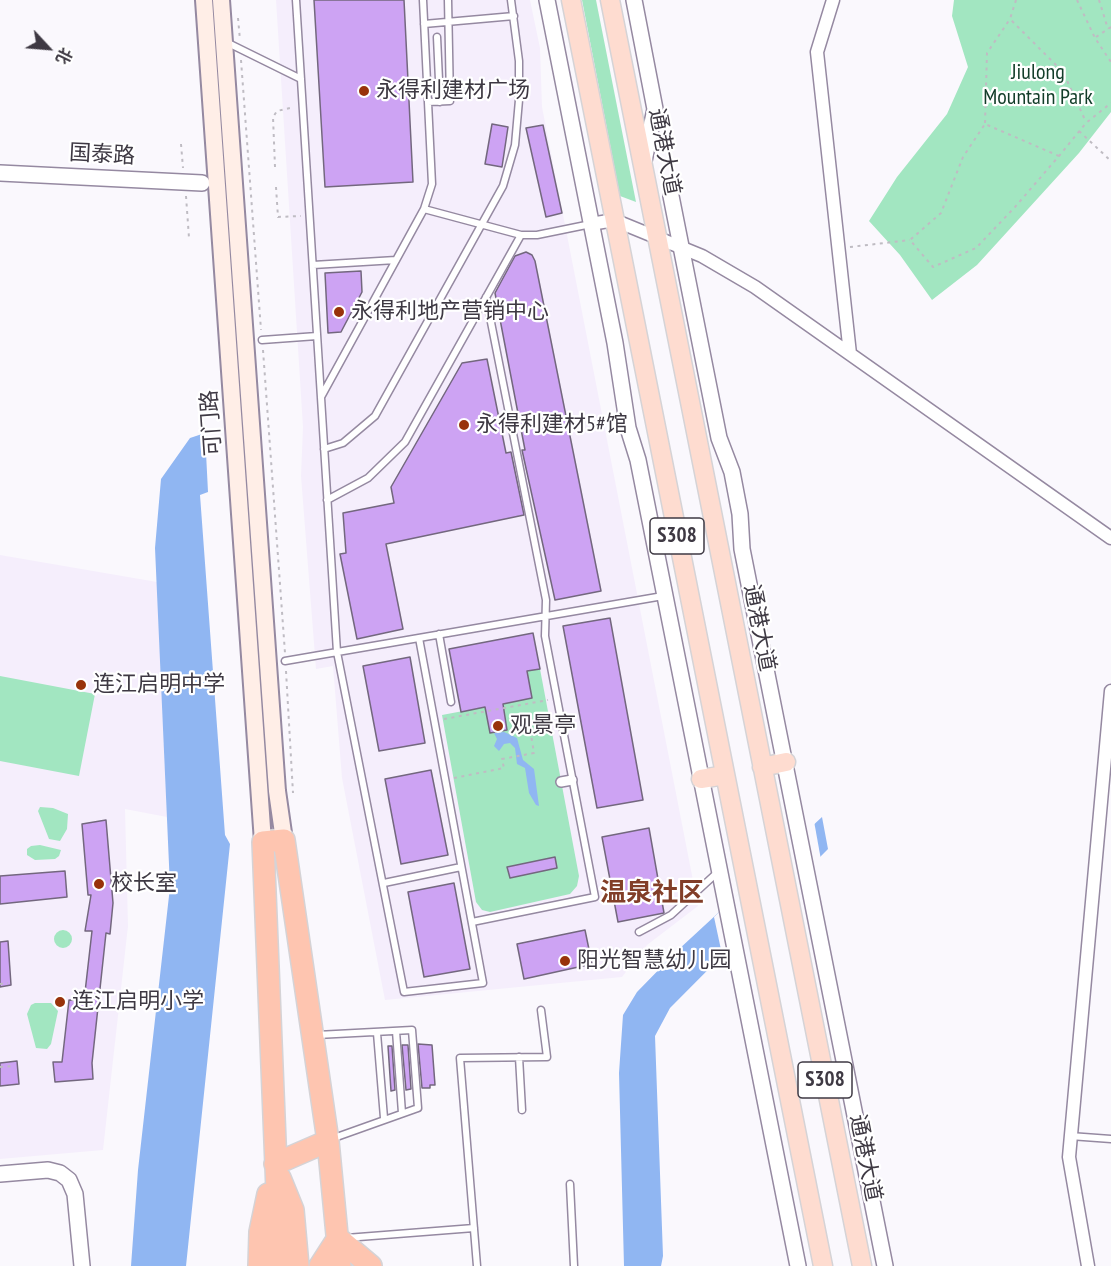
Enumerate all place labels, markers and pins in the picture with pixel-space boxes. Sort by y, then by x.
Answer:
place label: 永得利建材广场 [376,78,530,104]
marker: 永得利建材广场 [357,84,371,98]
place label: 永得利地产营销中心 [351,299,549,325]
marker: 永得利地产营销中心 [332,305,346,319]
place label: 永得利建材5#馆 [476,412,628,438]
marker: 永得利建材5#馆 [457,418,471,432]
place label: 连江启明中学 [93,672,225,698]
marker: 连江启明中学 [74,678,88,692]
place label: 观景亭 [510,713,576,739]
marker: 观景亭 [491,719,505,733]
place label: 校长室 [111,871,177,897]
marker: 校长室 [92,877,106,891]
place label: 阳光智慧幼儿园 [577,948,731,974]
marker: 阳光智慧幼儿园 [558,954,572,968]
place label: 连江启明小学 [72,989,204,1015]
marker: 连江启明小学 [53,995,67,1009]

